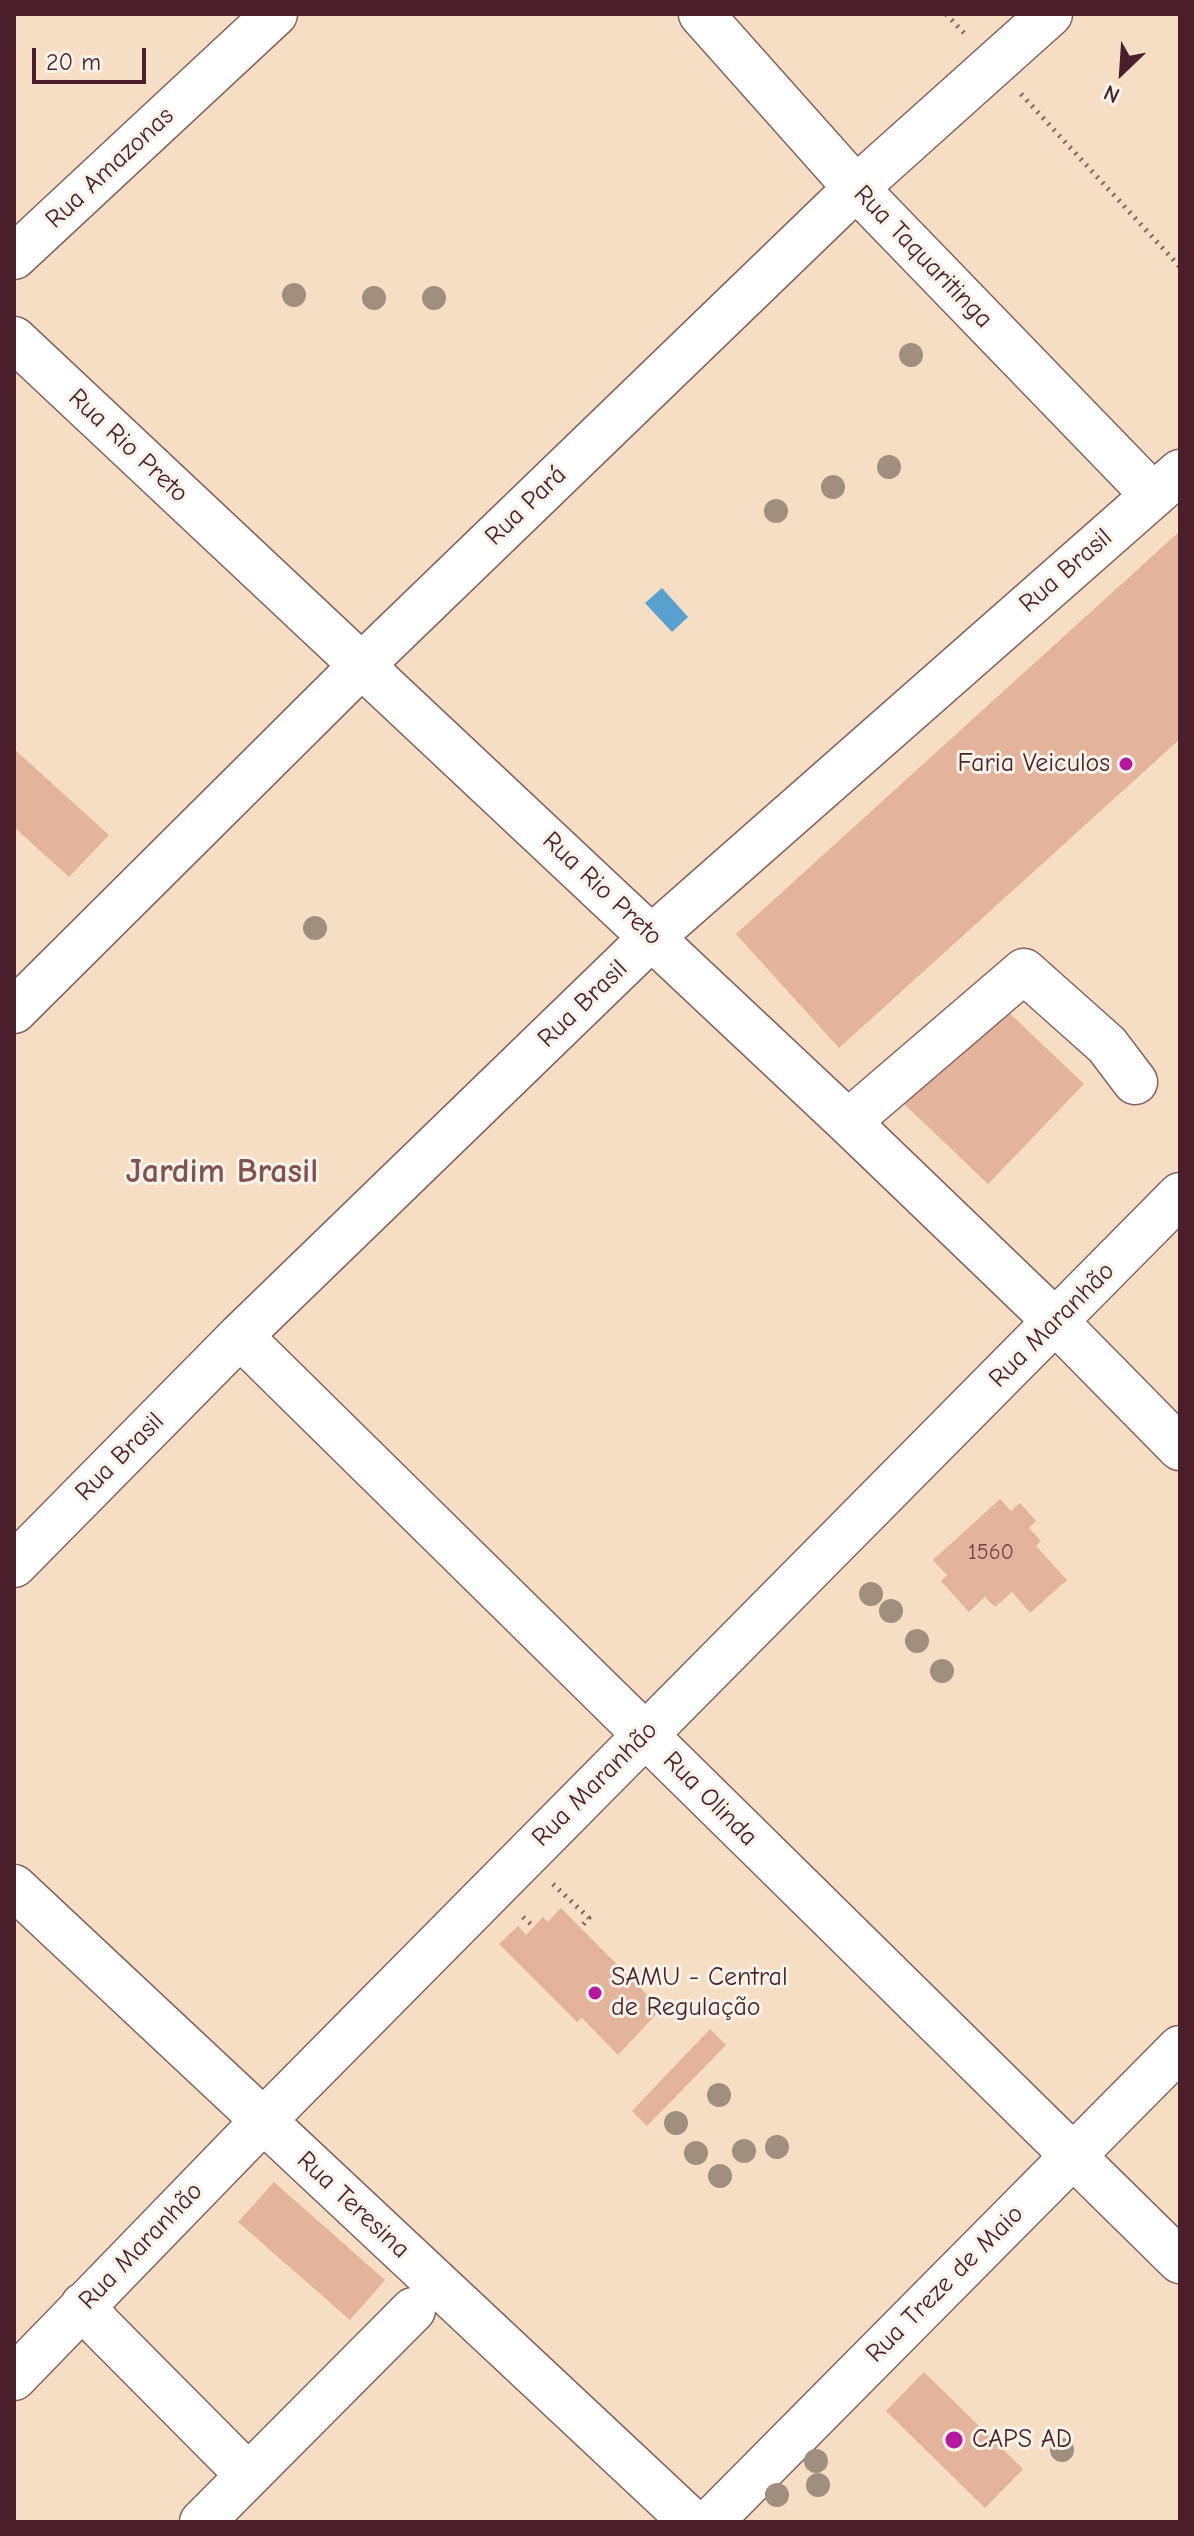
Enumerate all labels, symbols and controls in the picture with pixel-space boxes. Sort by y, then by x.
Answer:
scale bar [36,32,150,82]
north arrow [1082,32,1162,112]
text: 20 m [46,48,101,76]
text: N [1100,79,1124,109]
street label: Rua Amazonas [39,101,181,235]
street label: Rua Taquaritinga [847,179,999,335]
street label: Rua Rio Preto [62,383,194,509]
street label: Rua Pará [479,460,573,552]
street label: Rua Brasil [1013,522,1119,620]
place label: Faria Veiculos [958,748,1110,780]
marker: Faria Veiculos [1117,755,1135,773]
street label: Rua Rio Preto [536,826,668,952]
street label: Rua Brasil [532,954,634,1054]
district label: Jardim Brasil [126,1152,318,1192]
street label: Rua Maranhão [983,1256,1121,1394]
street label: Rua Brasil [69,1406,171,1508]
house number: 1560 [968,1540,1014,1566]
street label: Rua Maranhão [526,1715,664,1853]
street label: Rua Olinda [656,1745,764,1853]
place label: SAMU - Central de Regulação [611,1962,788,2024]
marker: SAMU - Central de Regulação [586,1984,604,2002]
street label: Rua Teresina [290,2145,416,2265]
street label: Rua Maranhão [73,2176,209,2316]
street label: Rua Treze de Maio [860,2199,1030,2369]
place label: CAPS AD [972,2424,1072,2456]
marker: CAPS AD [943,2429,965,2451]

